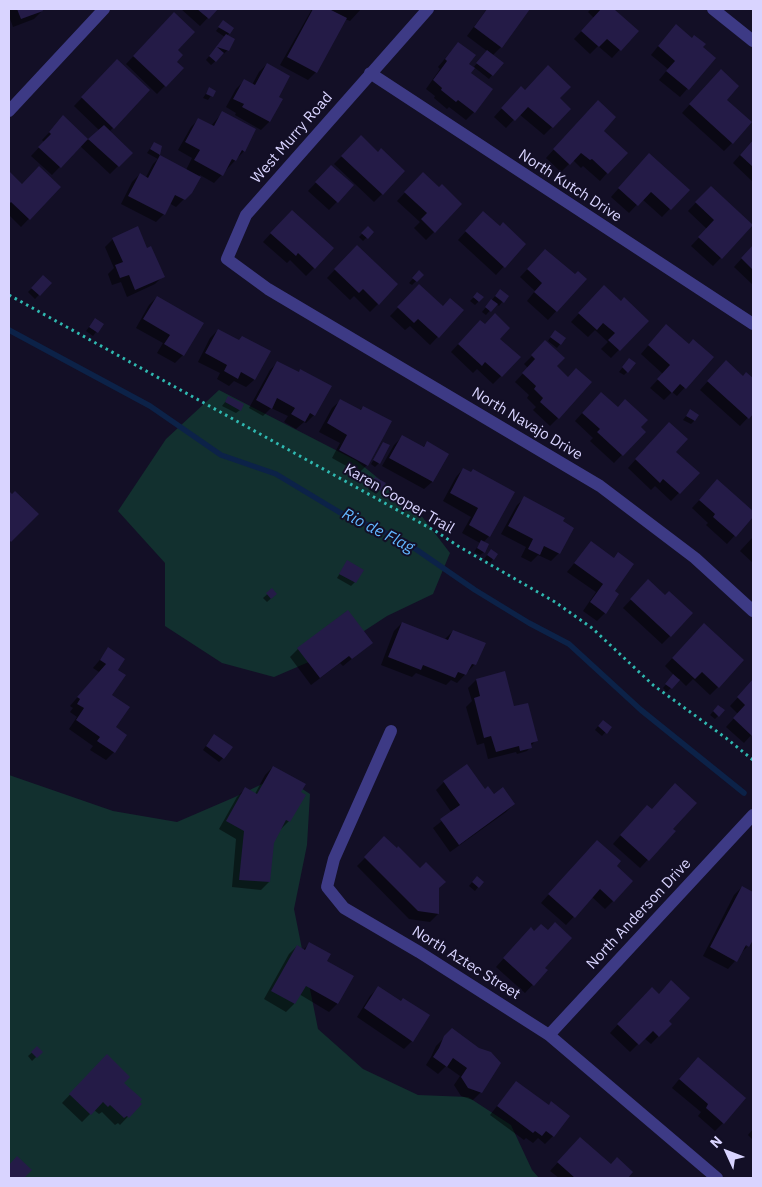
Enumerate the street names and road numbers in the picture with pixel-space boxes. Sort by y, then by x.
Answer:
street label: West Murry Road [248,89,336,187]
street label: North Kutch Drive [515,146,625,226]
street label: North Navajo Drive [468,384,586,464]
street label: Karen Cooper Trail [341,460,457,538]
street label: North Anderson Drive [583,855,695,973]
street label: North Aztec Street [409,922,523,1004]

